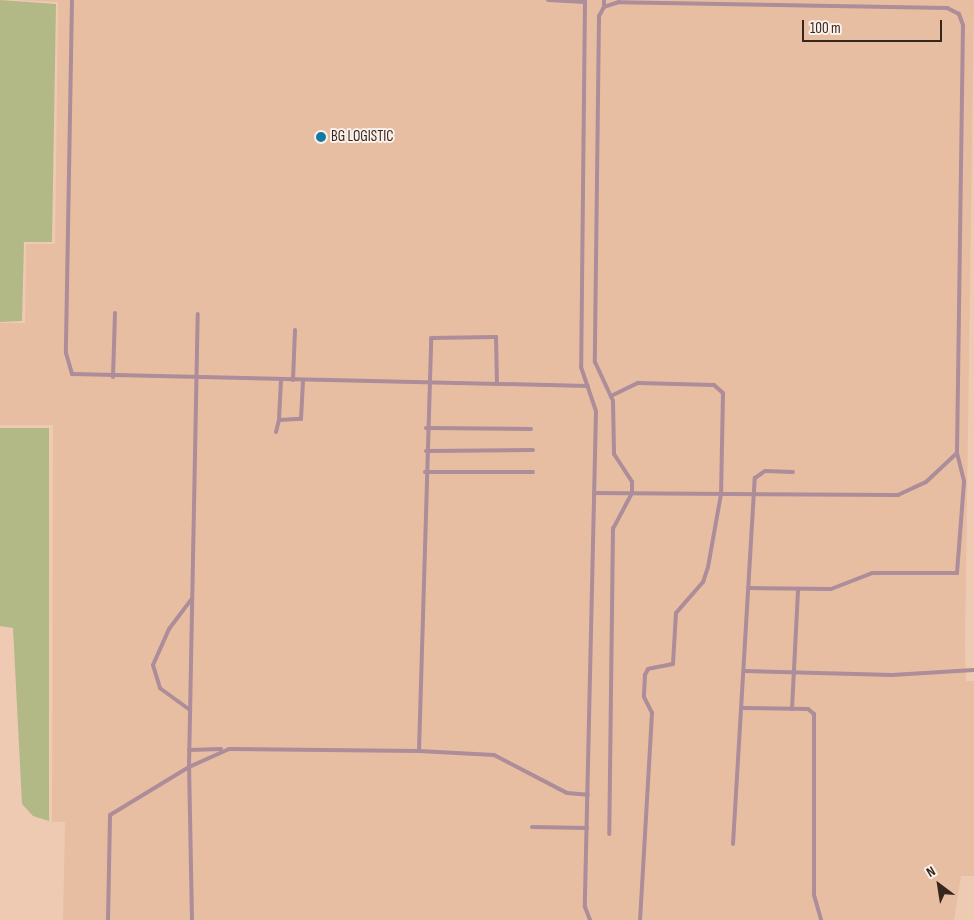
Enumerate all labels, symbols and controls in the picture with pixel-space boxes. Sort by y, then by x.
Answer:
scale bar [804,10,944,42]
text: 100 m [810,19,841,38]
place label: BG LOGISTIC [331,128,394,146]
marker: BG LOGISTIC [315,131,327,143]
north arrow [914,860,964,910]
text: N [923,863,939,881]

